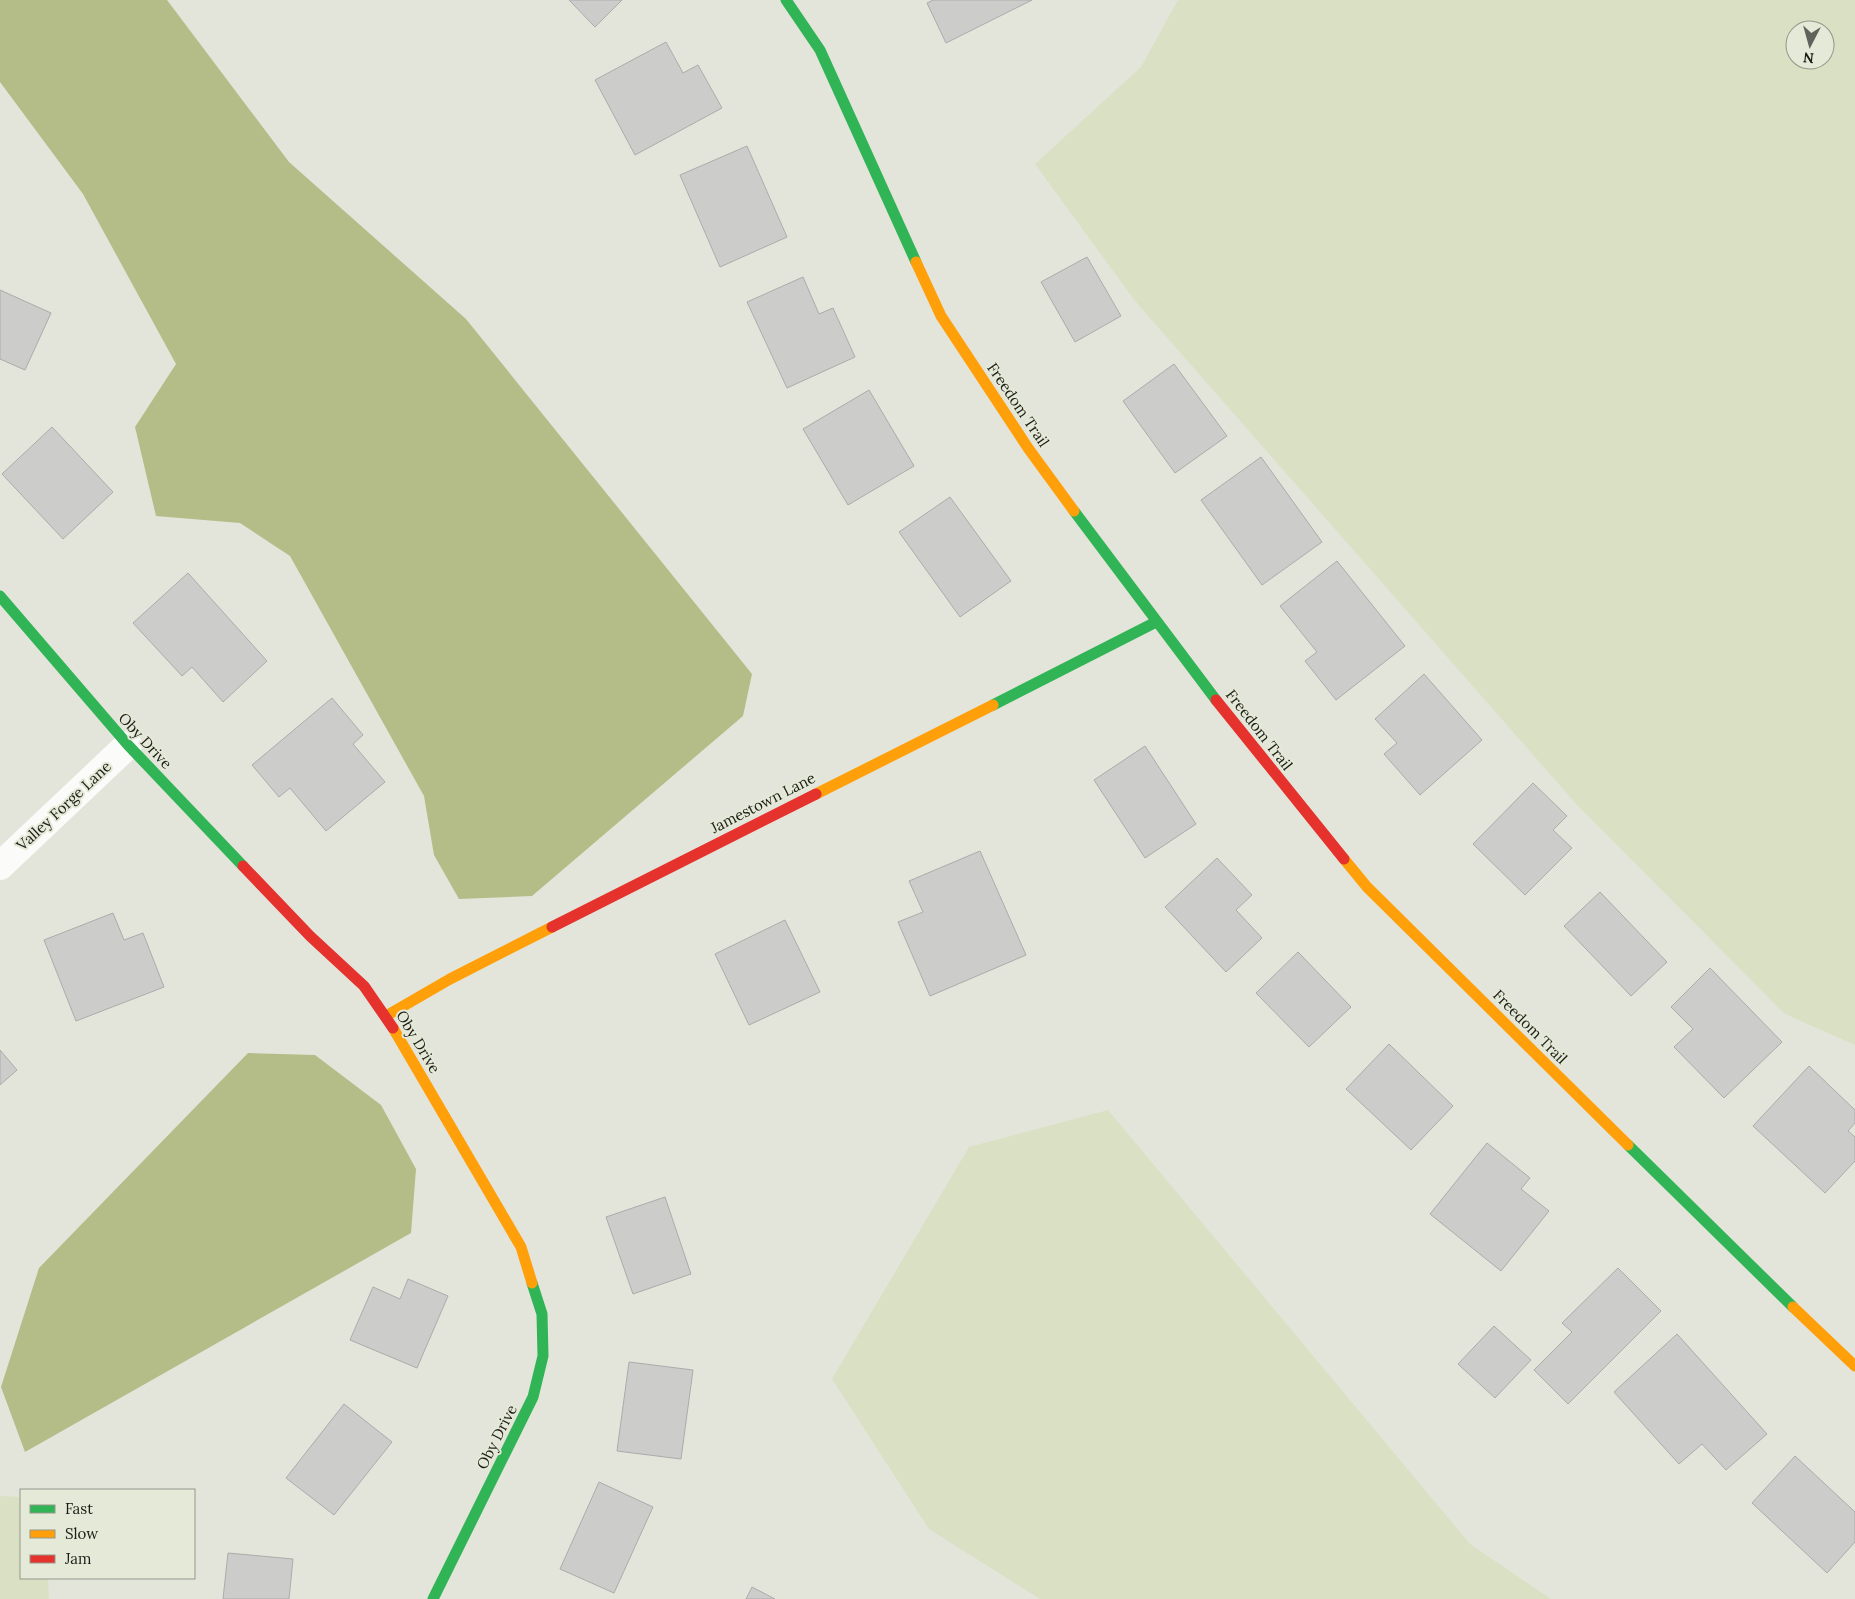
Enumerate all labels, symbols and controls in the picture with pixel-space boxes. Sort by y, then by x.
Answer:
north arrow [1785,20,1835,70]
text: N [1802,48,1815,67]
street label: Freedom Trail [983,359,1054,450]
street label: Freedom Trail [1222,685,1297,774]
street label: Oby Drive [115,709,176,773]
street label: Valley Forge Lane [12,757,115,855]
street label: Jamestown Lane [706,768,818,838]
street label: Freedom Trail [1489,985,1572,1068]
street label: Oby Drive [392,1007,445,1077]
street label: Oby Drive [472,1401,521,1472]
legend [20,1489,195,1579]
text: Fast [65,1499,93,1518]
text: Slow [65,1524,98,1543]
text: Jam [64,1549,92,1568]

